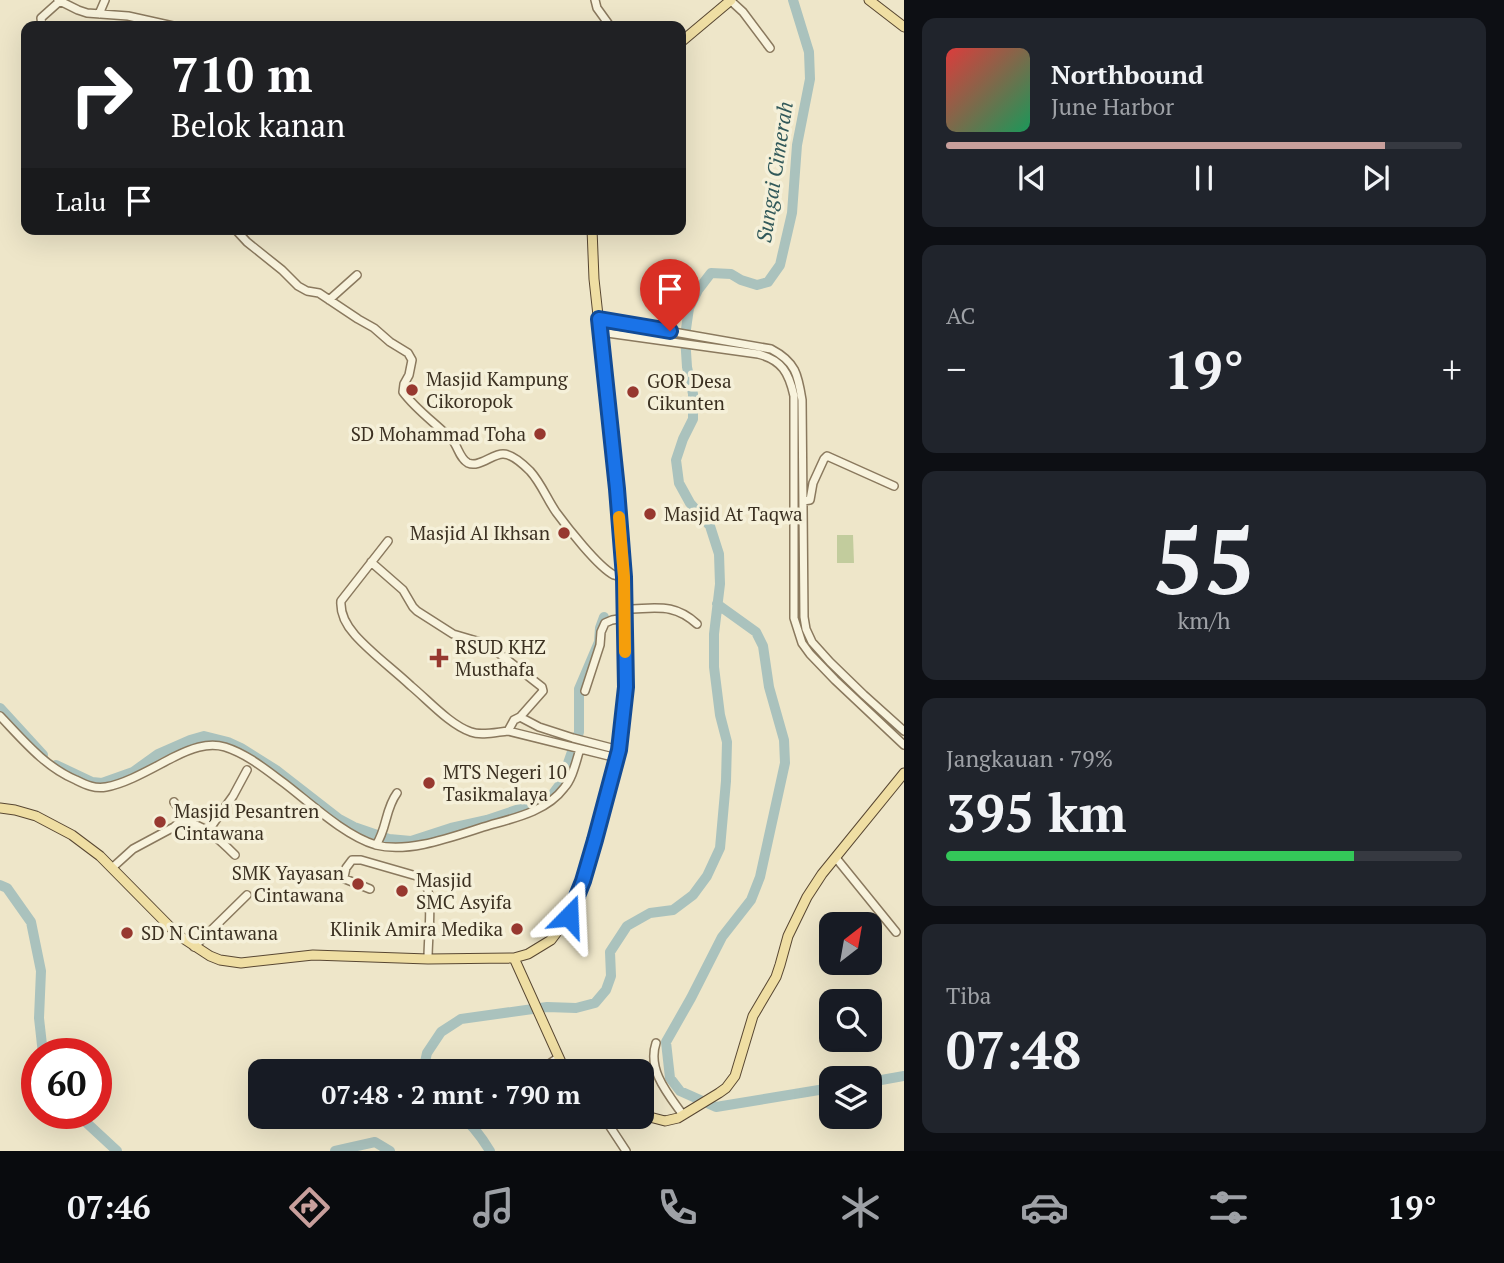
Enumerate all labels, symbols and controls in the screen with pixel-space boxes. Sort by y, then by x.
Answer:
text: 710 m [171,41,313,106]
icon: right [56,49,147,140]
text: Northbound [1051,57,1204,91]
text: June Harbor [1051,91,1174,122]
water label: Sungai Cimerah [749,99,799,244]
text: Belok kanan [171,104,345,146]
icon: previous [1013,159,1051,197]
icon: pause [1185,159,1223,197]
icon: next [1357,159,1395,197]
icon: arrive [120,182,158,220]
text: Lalu [56,184,106,218]
pin [640,259,700,331]
icon: arrive [651,270,689,308]
text: AC [946,300,975,331]
text: 19° [1164,335,1244,404]
text: − [946,344,966,394]
text: + [1442,344,1462,394]
place label: Masjid Kampung Cikoropok [426,366,569,413]
place label: GOR Desa Cikunten [647,368,732,415]
marker: Masjid Kampung Cikoropok [404,382,420,398]
marker: GOR Desa Cikunten [625,384,641,400]
place label: SD Mohammad Toha [351,421,526,446]
marker: SD Mohammad Toha [532,426,548,442]
text: 55 [1153,499,1255,620]
place label: Masjid At Taqwa [664,501,803,526]
marker: Masjid At Taqwa [642,506,658,522]
place label: Masjid Al Ikhsan [410,520,550,545]
marker: Masjid Al Ikhsan [556,525,572,541]
text: km/h [1177,605,1231,636]
place label: RSUD KHZ Musthafa [455,634,546,681]
marker: RSUD KHZ Musthafa [429,648,449,668]
text: Jangkauan · 79% [946,743,1113,774]
place label: MTS Negeri 10 Tasikmalaya [443,759,567,806]
marker: MTS Negeri 10 Tasikmalaya [421,775,437,791]
text: 395 km [946,778,1127,847]
place label: Masjid Pesantren Cintawana [174,798,319,845]
marker: Masjid Pesantren Cintawana [152,814,168,830]
place label: SMK Yayasan Cintawana [232,860,344,907]
place label: Masjid SMC Asyifa [416,867,512,914]
marker: SMK Yayasan Cintawana [350,876,366,892]
position arrow [532,879,606,953]
marker: Masjid SMC Asyifa [394,883,410,899]
north arrow [819,912,882,975]
map controls [819,912,882,1129]
place label: Klinik Amira Medika [330,916,503,941]
place label: SD N Cintawana [141,920,278,945]
marker: Klinik Amira Medika [509,921,525,937]
marker: SD N Cintawana [119,925,135,941]
text: Tiba [946,980,991,1011]
button: search [819,989,882,1052]
text: 07:48 [946,1015,1081,1084]
speed limit sign: 60 [21,1038,112,1129]
button: layers [819,1066,882,1129]
text: 07:48 · 2 mnt · 790 m [321,1077,581,1111]
icon: directions [285,1183,334,1232]
icon: music [469,1183,518,1232]
icon: phone [653,1183,702,1232]
icon: climate [836,1183,885,1232]
icon: car [1020,1183,1069,1232]
icon: filters [1204,1183,1253,1232]
text: 07:46 [67,1186,151,1228]
text: 19° [1387,1186,1437,1228]

